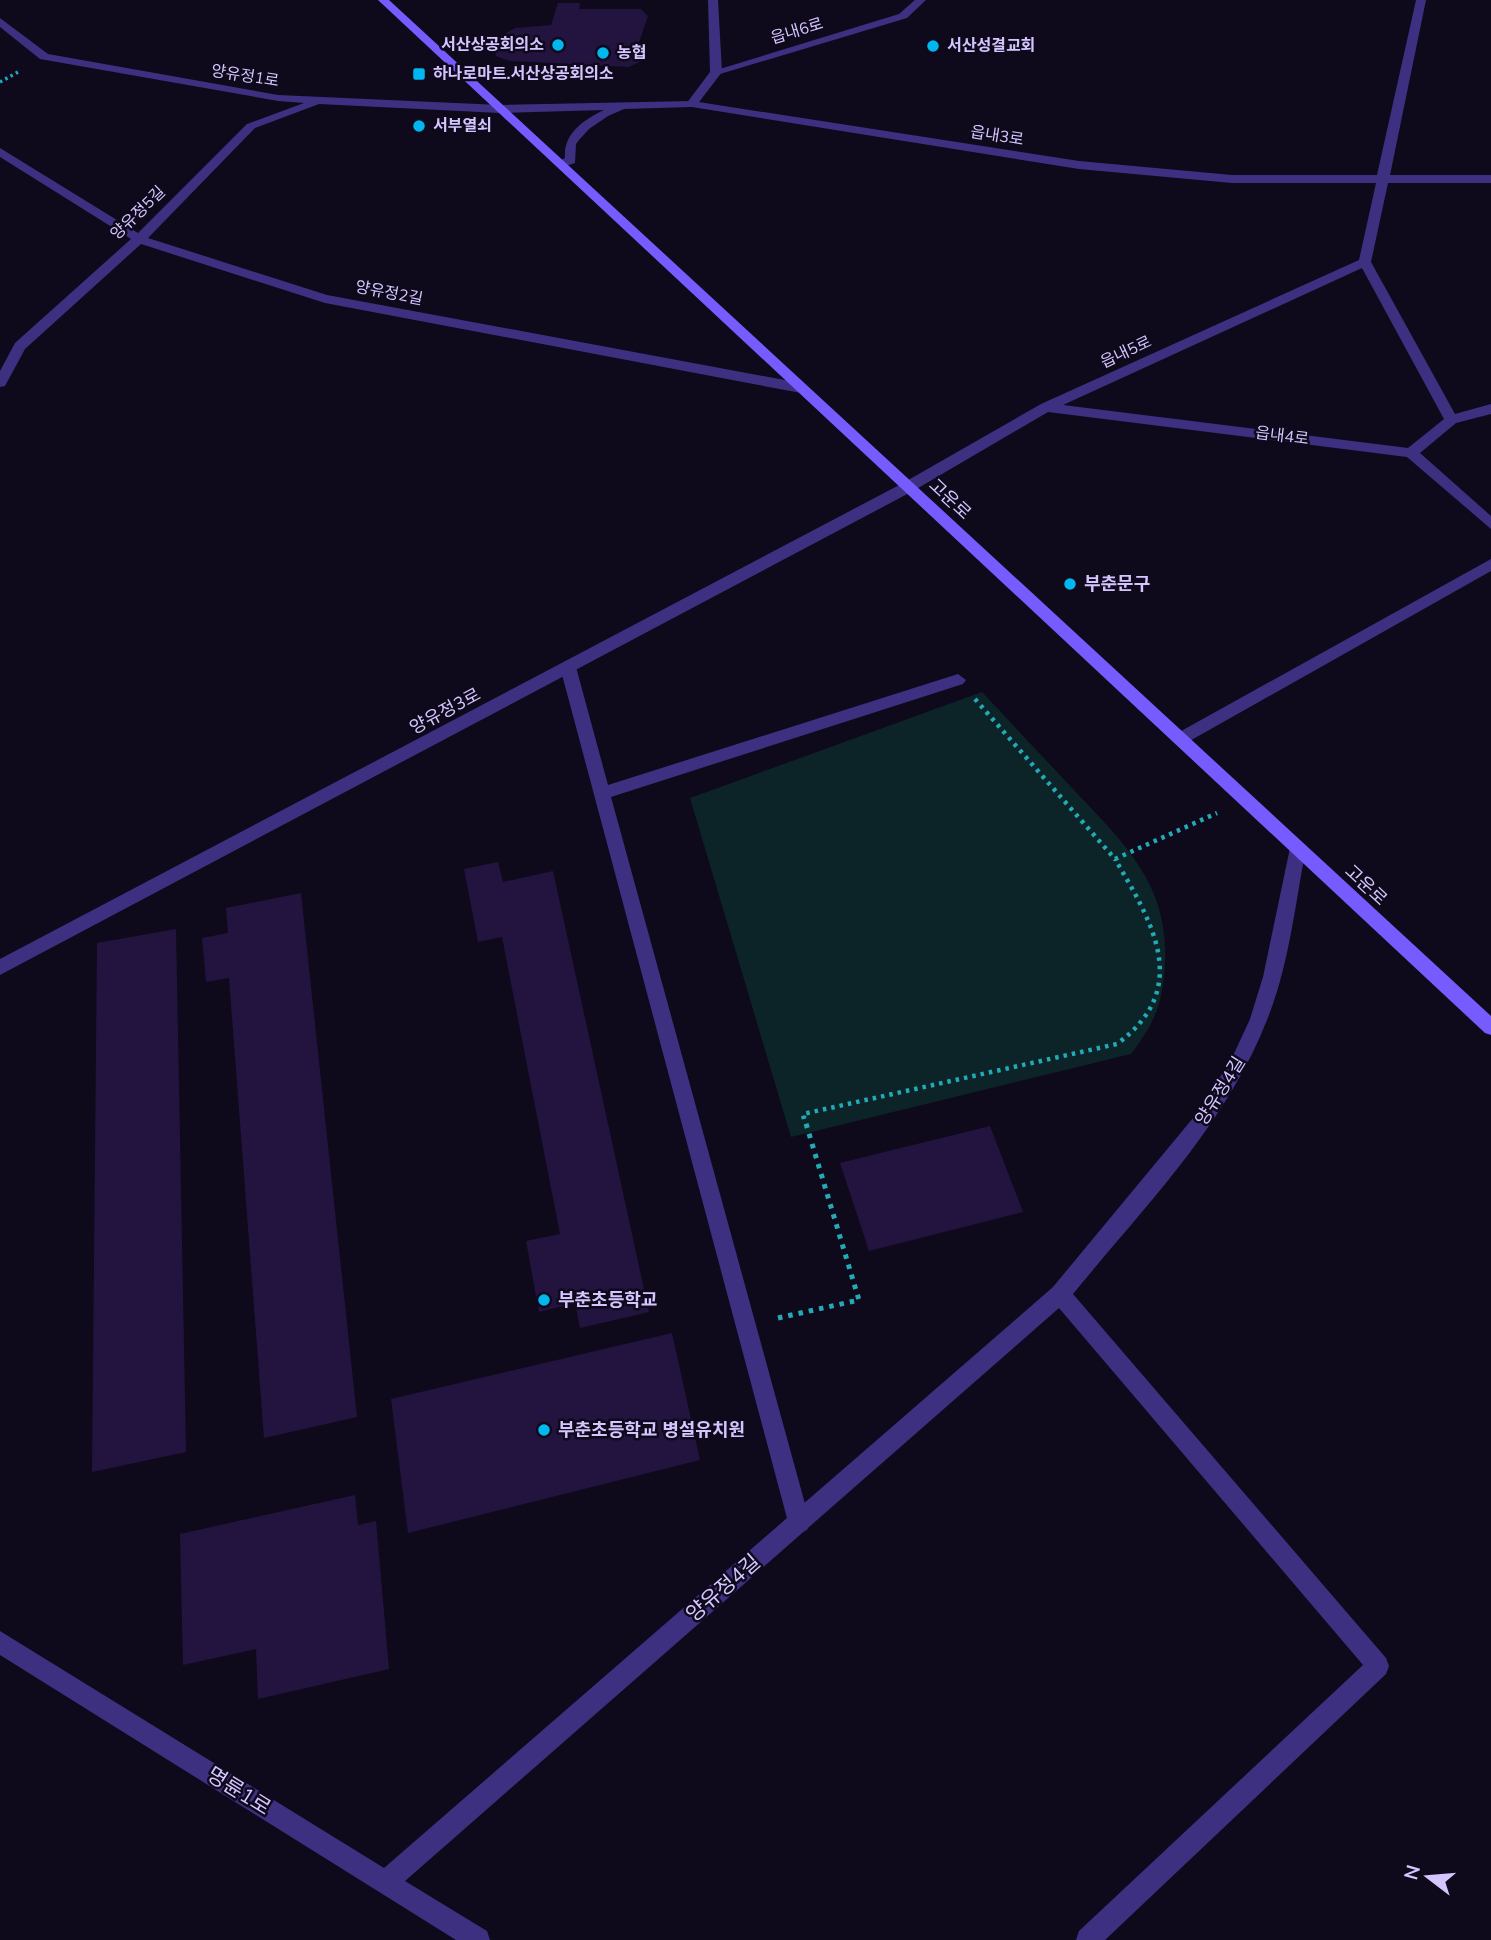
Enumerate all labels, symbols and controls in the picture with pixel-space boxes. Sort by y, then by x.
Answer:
street label: 읍내6로 [768,13,826,49]
place label: 서산상공회의소 [441,34,544,56]
place label: 서산성결교회 [947,35,1035,57]
marker: 서산상공회의소 [550,37,566,53]
marker: 서산성결교회 [925,38,941,54]
place label: 농협 [617,42,646,64]
marker: 농협 [595,45,611,61]
street label: 양유정1로 [209,60,281,92]
place label: 하나로마트.서산상공회의소 [433,63,614,85]
marker: 하나로마트.서산상공회의소 [411,66,427,82]
place label: 서부열쇠 [433,115,492,137]
marker: 서부열쇠 [411,118,427,134]
street label: 읍내3로 [969,121,1026,151]
street label: 양유정5길 [106,181,170,245]
street label: 양유정2길 [353,276,425,310]
street label: 읍내5로 [1097,331,1155,373]
street label: 읍내4로 [1254,422,1310,450]
street label: 고운로 [924,473,976,525]
place label: 부춘문구 [1084,572,1150,596]
marker: 부춘문구 [1062,576,1078,592]
street label: 양유정3로 [405,682,485,740]
street label: 고운로 [1340,859,1392,911]
street label: 양유정4길 [1189,1052,1251,1130]
place label: 부춘초등학교 [558,1288,657,1312]
marker: 부춘초등학교 [536,1292,552,1308]
place label: 부춘초등학교 병설유치원 [558,1418,745,1442]
marker: 부춘초등학교 병설유치원 [536,1422,552,1438]
street label: 양유정4길 [680,1548,766,1628]
street label: 명륜1로 [202,1760,276,1822]
north arrow [1393,1842,1463,1912]
text: N [1398,1862,1427,1883]

